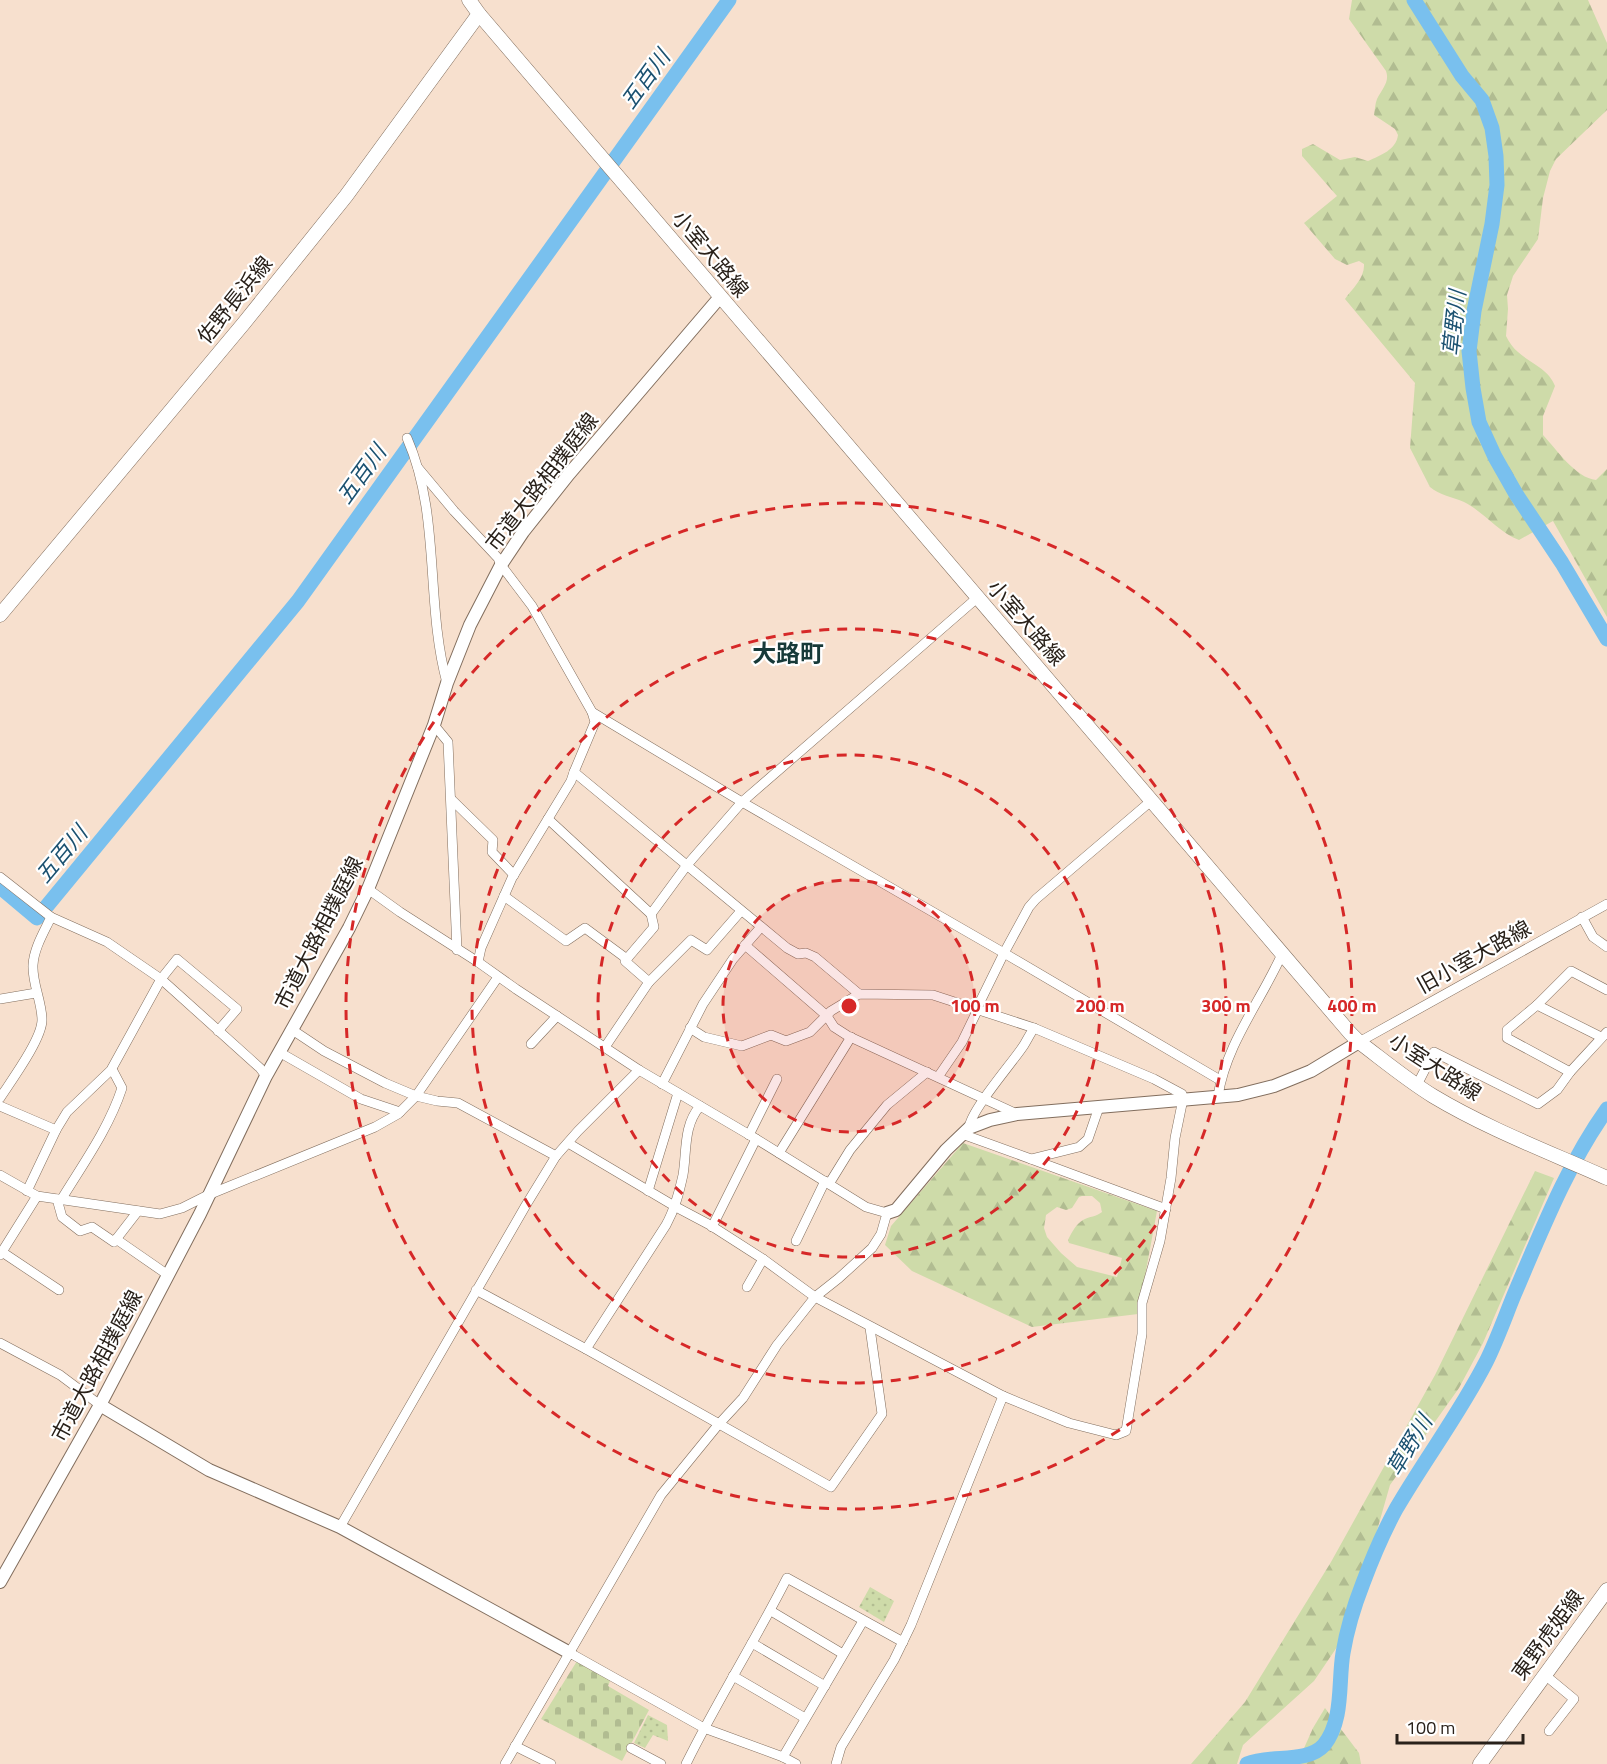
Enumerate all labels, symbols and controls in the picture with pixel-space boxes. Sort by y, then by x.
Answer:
water label: 五百川 [612,41,679,116]
street label: 小室大路線 [665,203,757,304]
street label: 佐野長浜線 [189,249,280,350]
water label: 草野川 [1434,286,1475,358]
street label: 市道大路相撲庭線 [477,405,606,557]
water label: 五百川 [328,436,395,511]
street label: 小室大路線 [980,572,1073,672]
district label: 大路町 [752,635,824,671]
water label: 五百川 [27,816,97,890]
street label: 市道大路相撲庭線 [266,850,371,1015]
street label: 旧小室大路線 [1411,912,1536,1001]
text: 100 m [950,992,1000,1019]
text: 200 m [1075,992,1125,1019]
text: 300 m [1201,992,1251,1019]
text: 400 m [1327,992,1377,1019]
centre of rings [839,996,859,1016]
street label: 小室大路線 [1383,1024,1488,1108]
street label: 市道大路相撲庭線 [43,1284,150,1447]
water label: 草野川 [1377,1406,1442,1482]
street label: 東野虎姫線 [1503,1583,1591,1686]
scale bar [1397,1707,1523,1745]
text: 100 m [1406,1714,1455,1741]

